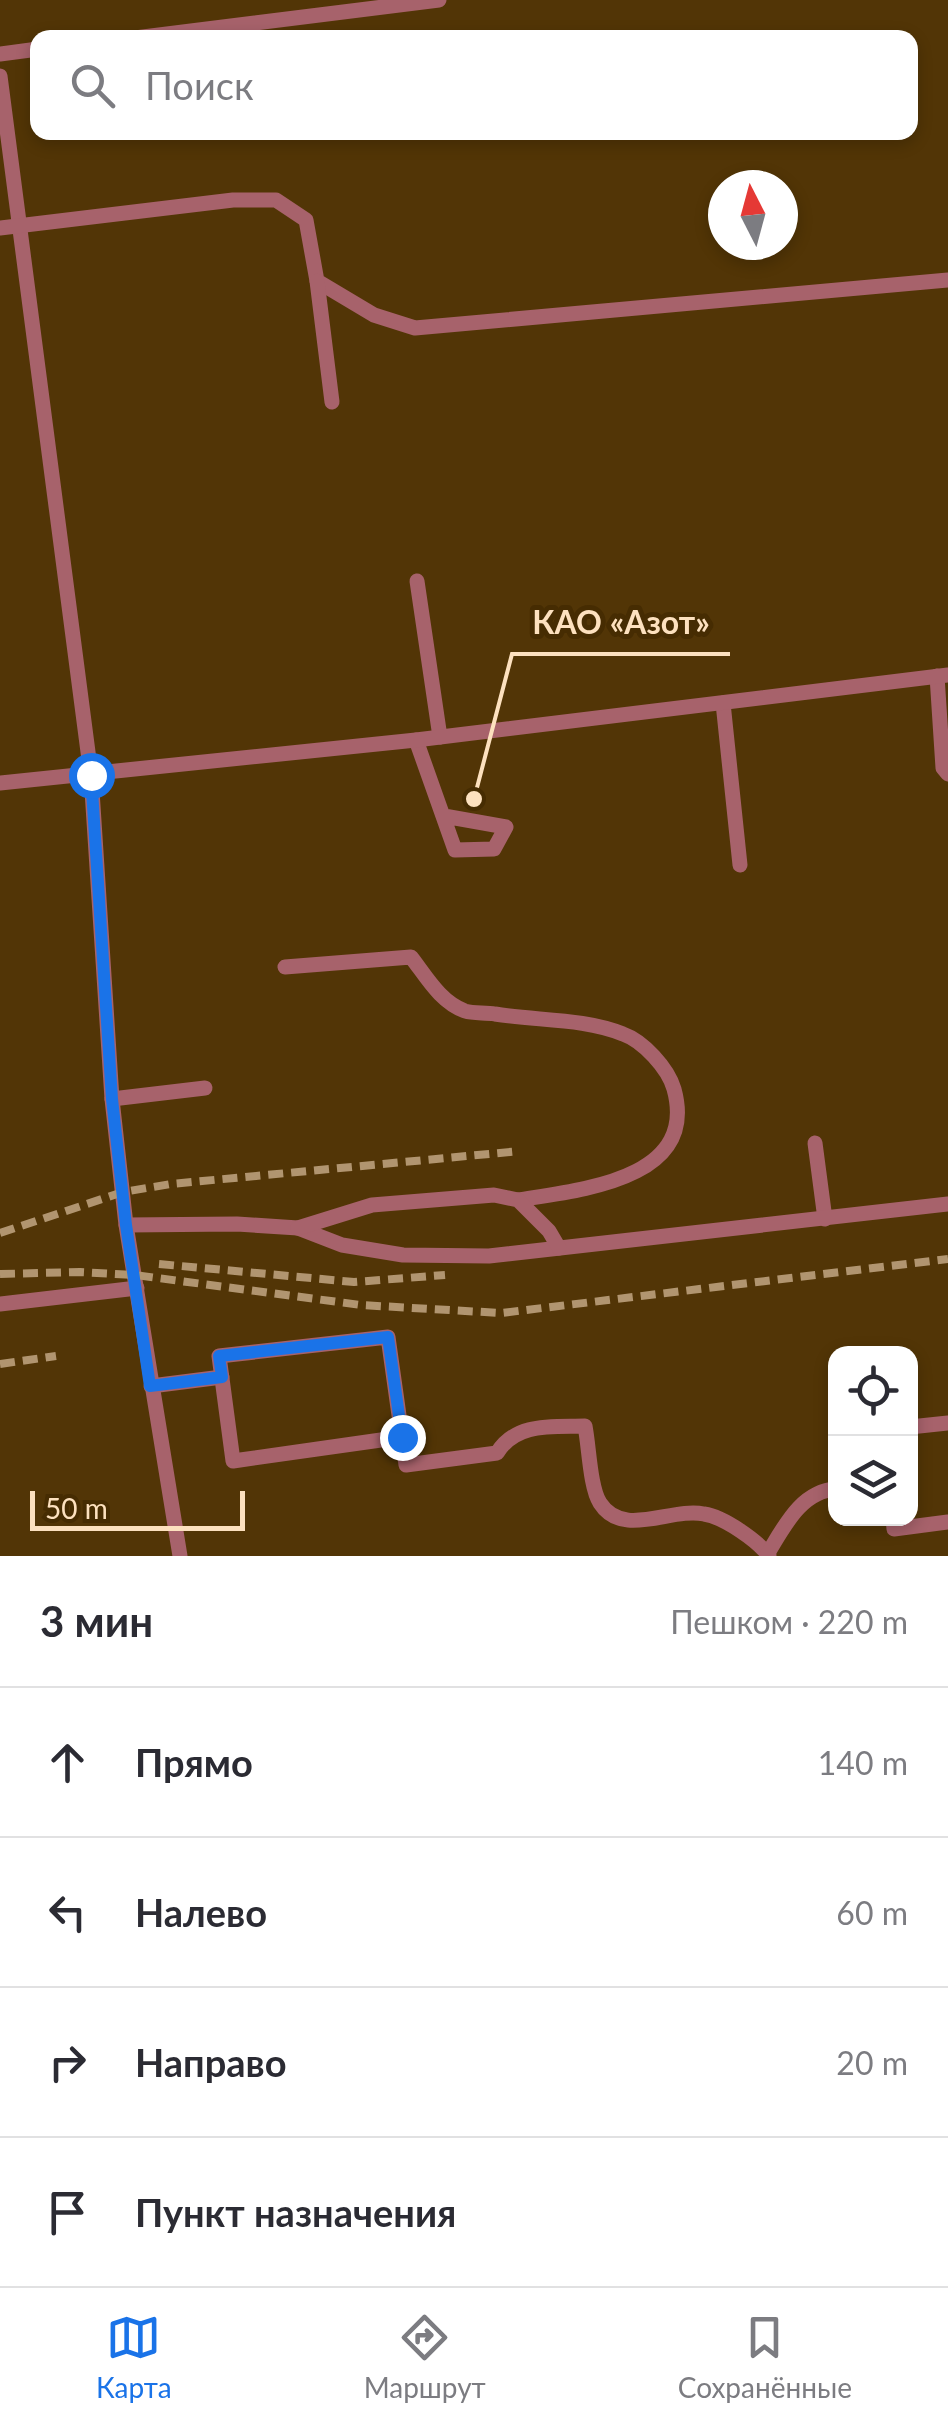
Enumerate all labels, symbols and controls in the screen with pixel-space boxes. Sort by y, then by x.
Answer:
search box [30,30,918,140]
icon: search [65,58,120,113]
text: Поиск [145,62,254,108]
north arrow [708,170,798,260]
callout: КАО «Азот» [512,592,730,654]
text: КАО «Азот» [532,602,710,641]
route start [69,753,115,799]
map controls [828,1346,918,1526]
button: locate [828,1346,918,1436]
route end [380,1415,426,1461]
button: layers [828,1436,918,1526]
scale bar [30,1486,245,1530]
text: 50 m [45,1491,108,1525]
text: 3 мин [40,1596,153,1646]
text: Пешком · 220 m [670,1602,908,1641]
icon: ahead [40,1735,95,1790]
text: Прямо [135,1739,253,1785]
text: 140 m [818,1743,908,1782]
icon: left [40,1885,95,1940]
text: Налево [135,1889,267,1935]
text: 60 m [836,1893,908,1932]
icon: right [40,2035,95,2090]
text: Направо [135,2039,287,2085]
text: 20 m [836,2043,908,2082]
icon: arrive [40,2185,95,2240]
text: Пункт назначения [135,2189,456,2235]
tab: Карта [96,2310,172,2404]
tab: Маршрут [364,2310,486,2404]
tab: Сохранённые [678,2310,852,2404]

